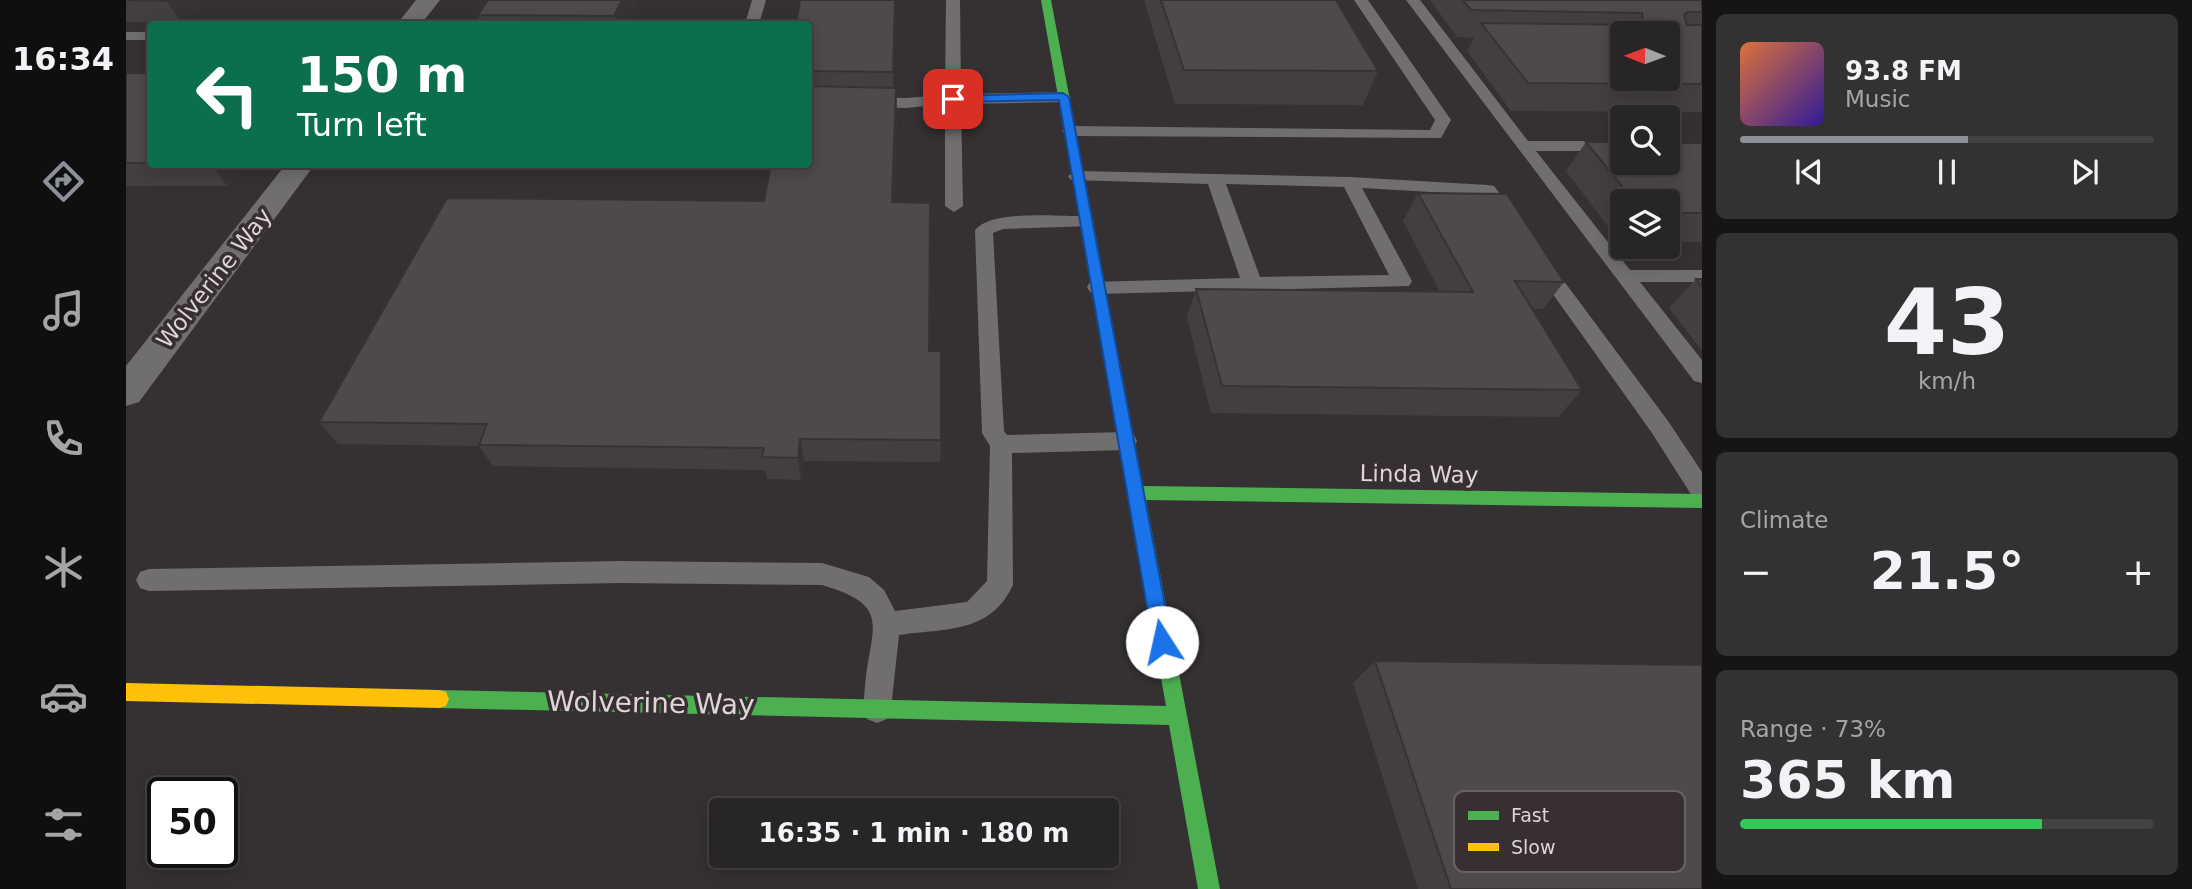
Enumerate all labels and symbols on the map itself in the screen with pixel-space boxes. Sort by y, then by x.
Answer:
north arrow [1610,21,1680,91]
pin [923,69,983,129]
street label: Wolverine Way [151,203,277,353]
street label: Linda Way [1359,460,1479,488]
position arrow [1125,605,1199,679]
street label: Wolverine Way [547,685,755,721]
speed limit sign: 50 [147,777,238,868]
legend [1454,791,1685,872]
text: Fast [1511,804,1549,826]
text: Slow [1511,836,1556,858]

